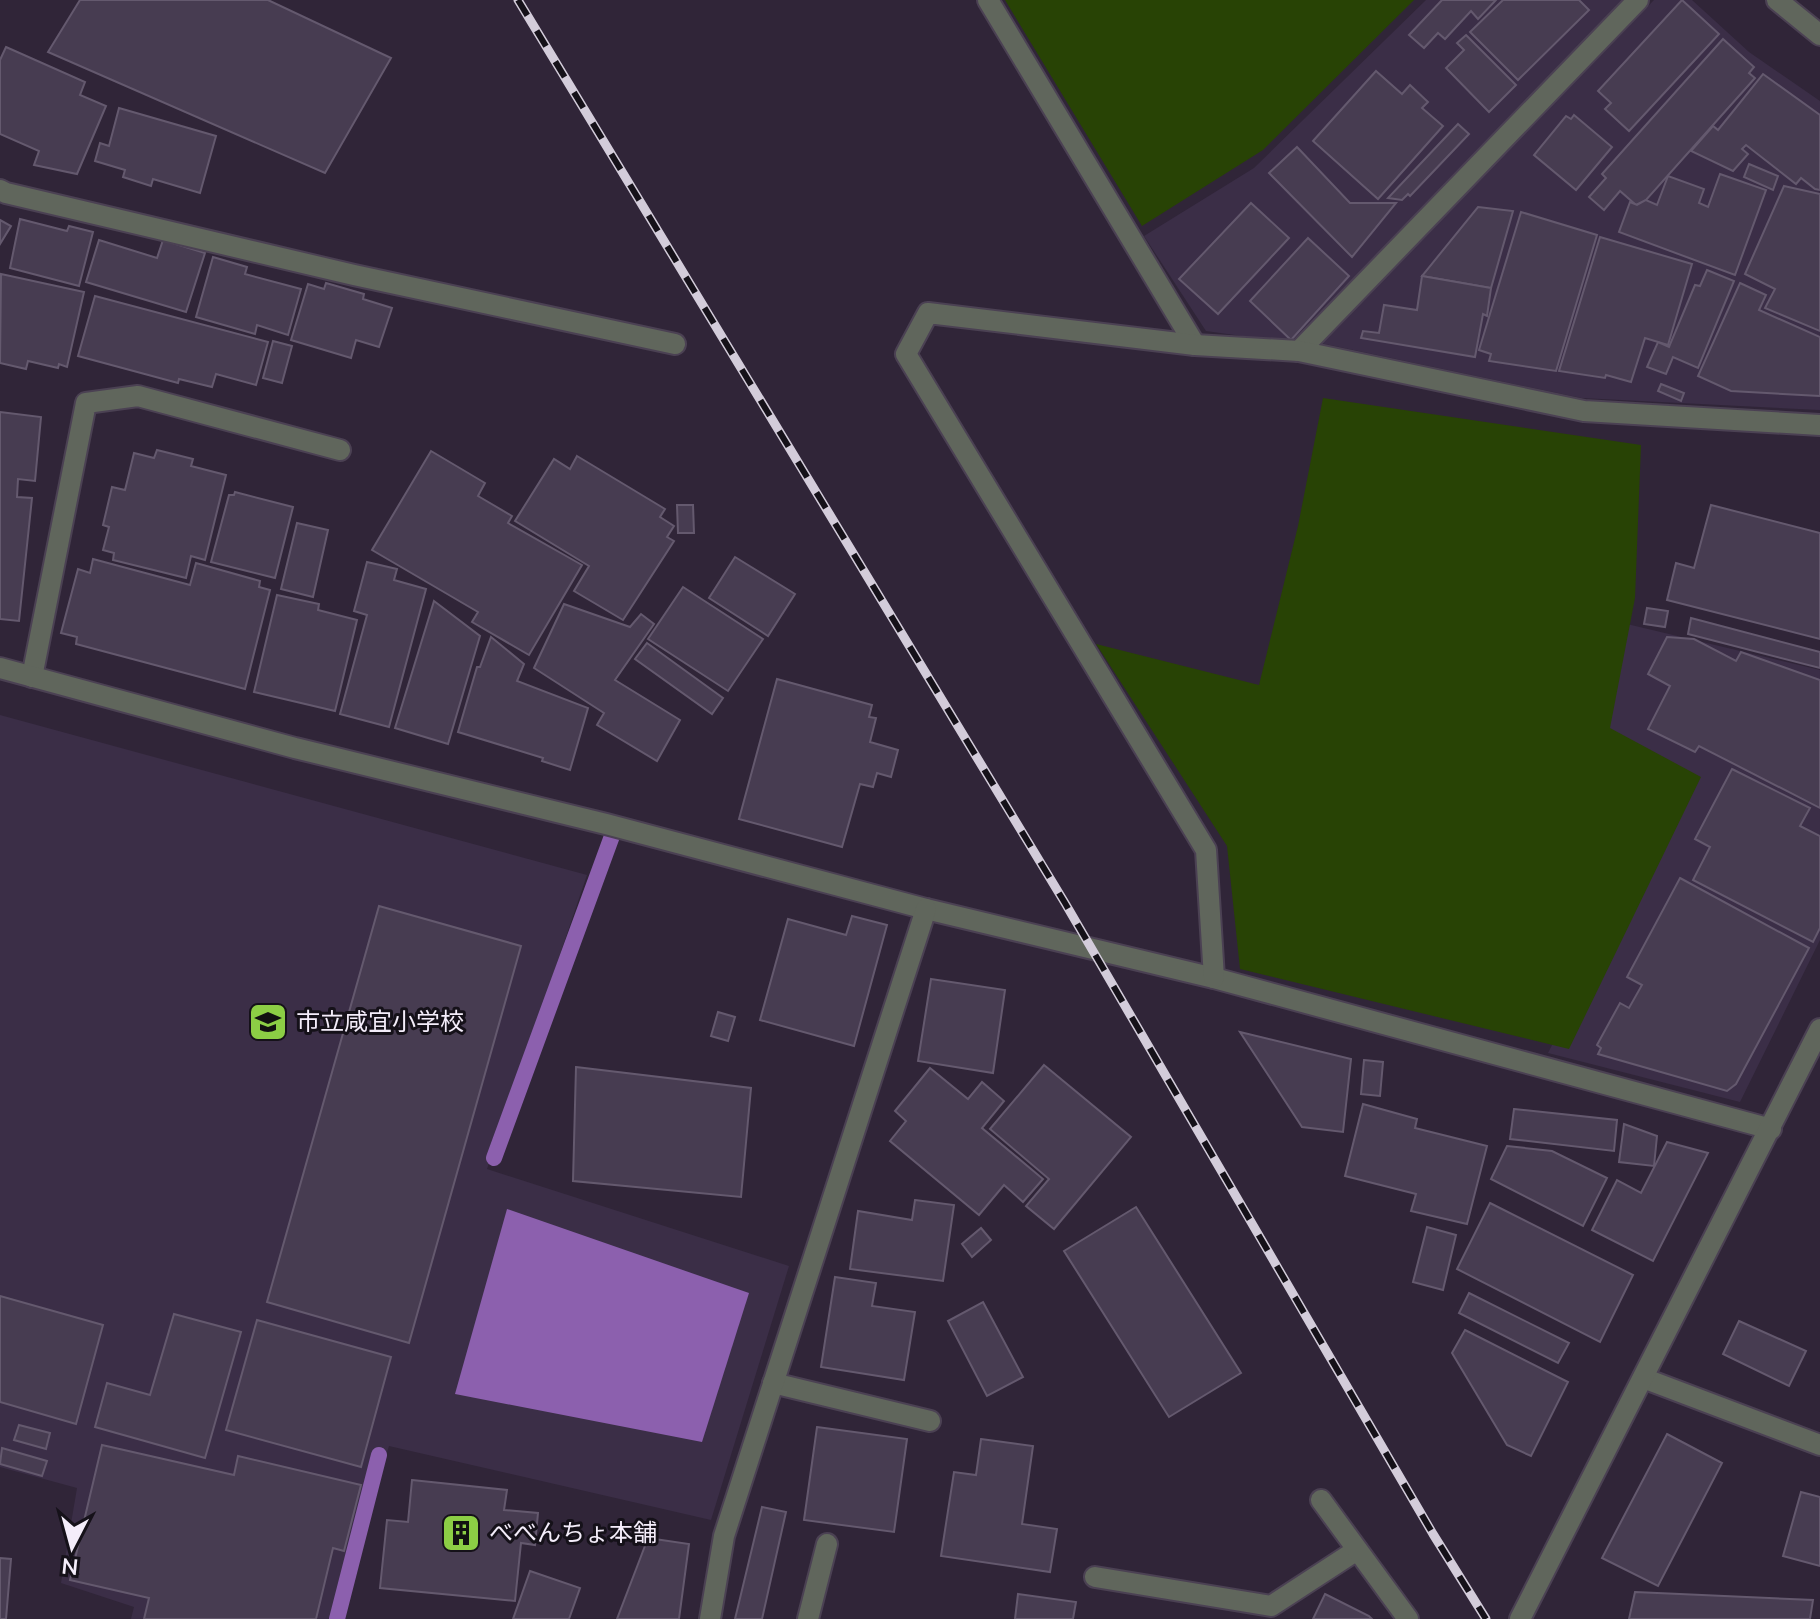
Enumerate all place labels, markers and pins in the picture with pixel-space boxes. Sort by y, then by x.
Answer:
school or university icon: 市立咸宜小学校 [247,1001,289,1043]
place label: 市立咸宜小学校 [296,1006,464,1036]
building icon: べべんちょ本舗 [440,1512,482,1554]
place label: べべんちょ本舗 [489,1517,657,1547]

